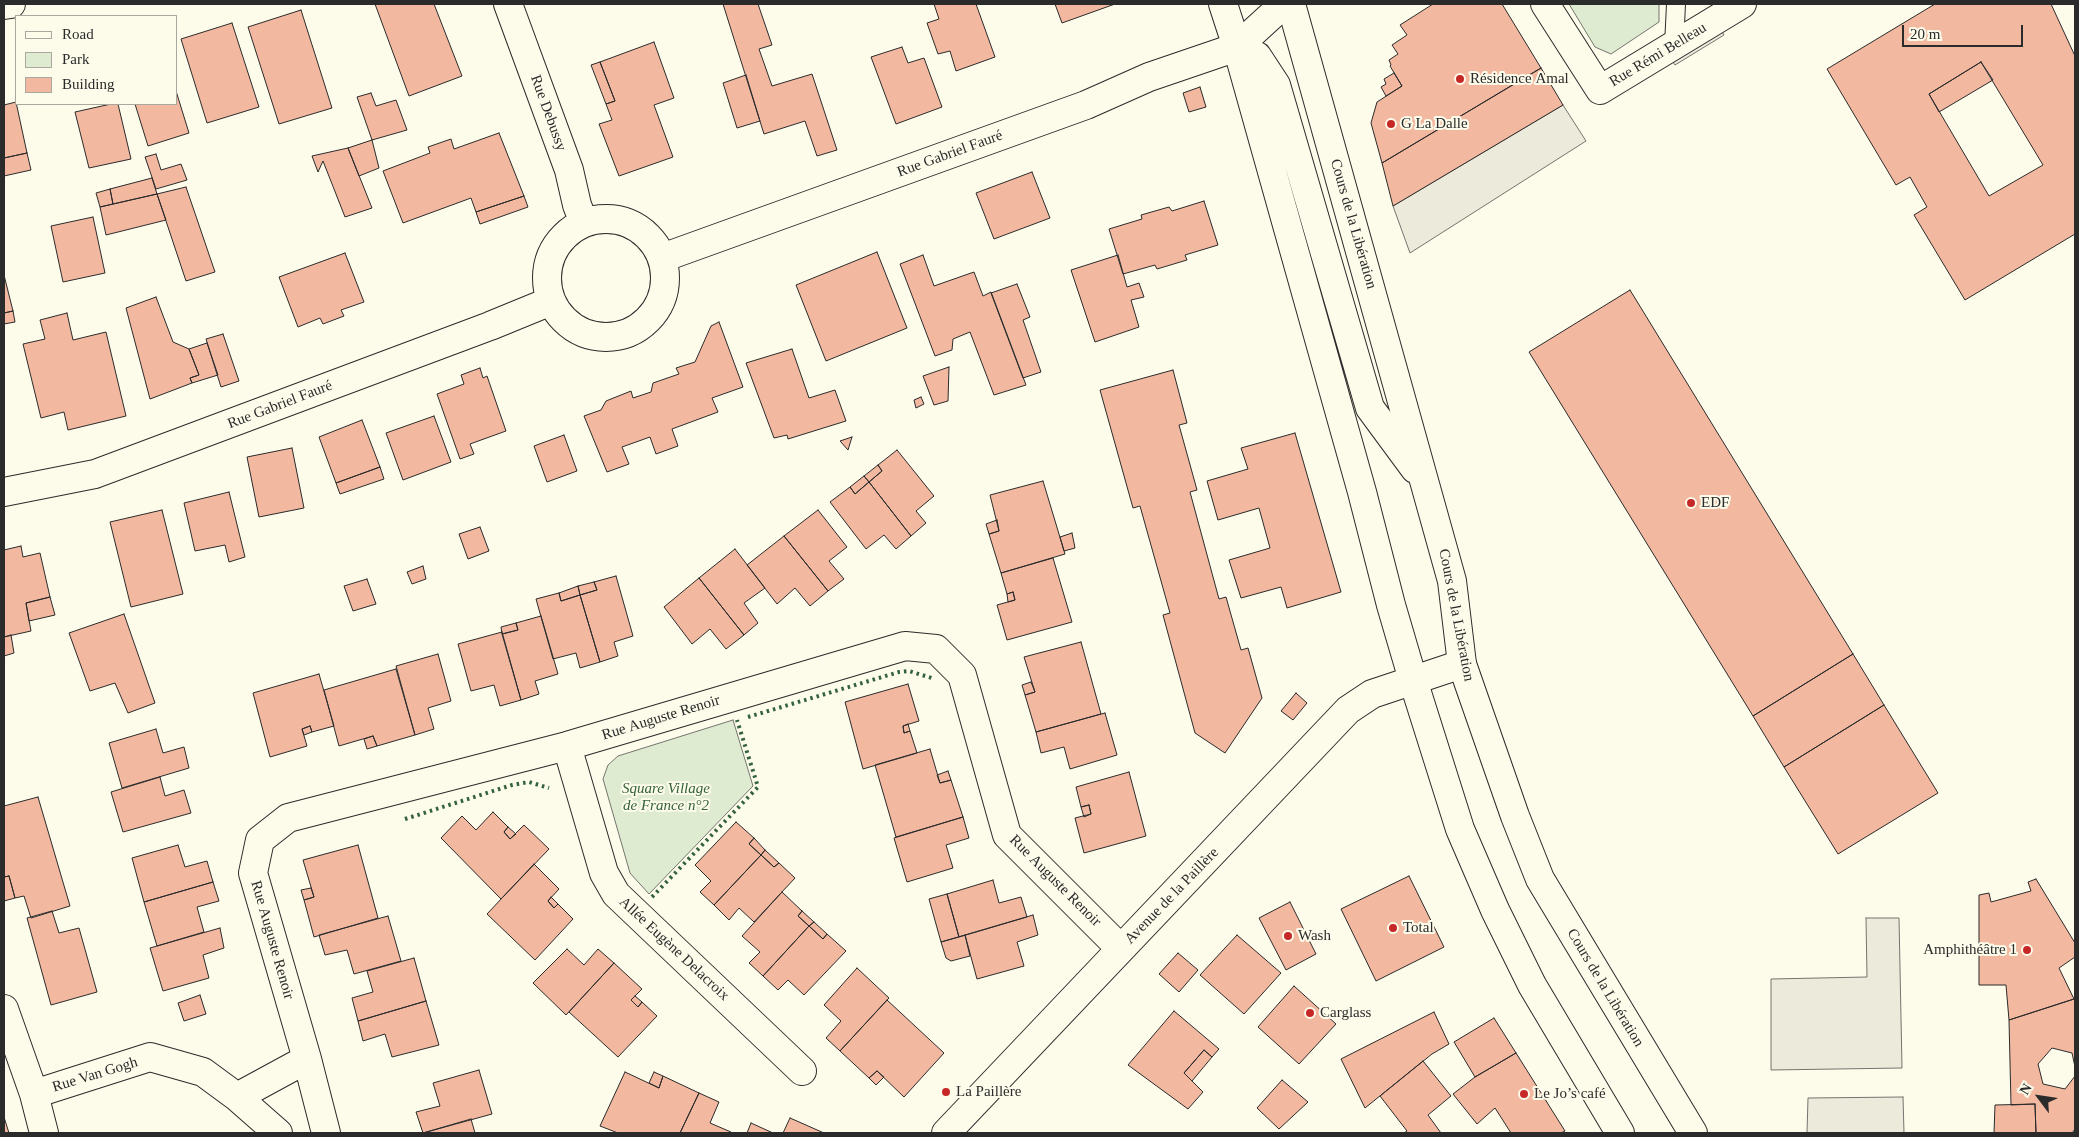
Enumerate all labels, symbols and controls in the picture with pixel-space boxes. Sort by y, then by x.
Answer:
legend [15,15,178,105]
scale bar [1904,15,2025,47]
street label: Rue Rémi Belleau [1606,19,1710,91]
text: Road [62,26,94,42]
text: 20 m [1910,26,1940,42]
text: Park [62,51,90,67]
place label: Résidence Amal [1470,70,1569,88]
street label: Rue Debussy [526,73,570,153]
marker: Résidence Amal [1454,73,1466,85]
text: Building [62,76,115,92]
place label: G La Dalle [1401,115,1468,133]
marker: G La Dalle [1385,118,1397,130]
street label: Rue Gabriel Fauré [895,127,1005,181]
street label: Cours de la Libération [1326,157,1380,291]
street label: Rue Gabriel Fauré [225,377,335,433]
place label: EDF [1701,494,1729,512]
marker: EDF [1685,497,1697,509]
street label: Cours de la Libération [1434,547,1478,683]
street label: Rue Auguste Renoir [600,691,722,745]
park label: Square Village de France n°2 [622,780,710,815]
street label: Rue Auguste Renoir [1005,831,1105,931]
street label: Avenue de la Paillère [1121,844,1223,948]
street label: Rue Auguste Renoir [246,879,298,1001]
street label: Allée Eugène Delacroix [615,893,733,1005]
place label: Total [1403,919,1434,937]
marker: Total [1387,922,1399,934]
street label: Cours de la Libération [1563,926,1647,1050]
place label: Wash [1298,927,1331,945]
marker: Wash [1282,930,1294,942]
place label: Amphithéâtre 1 [1923,941,2017,959]
marker: Amphithéâtre 1 [2021,944,2033,956]
place label: Carglass [1320,1004,1371,1022]
marker: Carglass [1304,1007,1316,1019]
street label: Rue Van Gogh [50,1053,140,1097]
north arrow [2014,1072,2064,1122]
text: N [2017,1081,2035,1097]
place label: La Paillère [956,1083,1021,1101]
place label: Le Jo’s café [1534,1085,1606,1103]
marker: La Paillère [940,1086,952,1098]
marker: Le Jo’s café [1518,1088,1530,1100]

